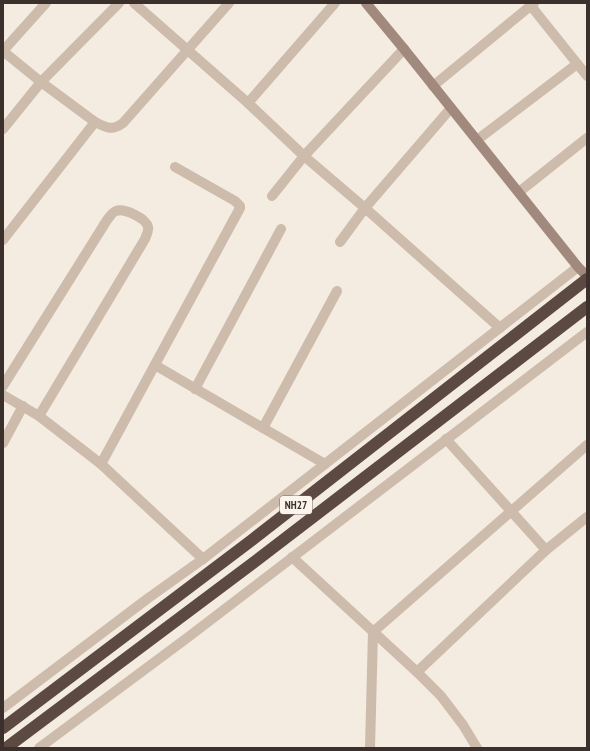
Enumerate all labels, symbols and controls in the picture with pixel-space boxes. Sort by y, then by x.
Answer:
road number: NH27 [280,496,312,514]

